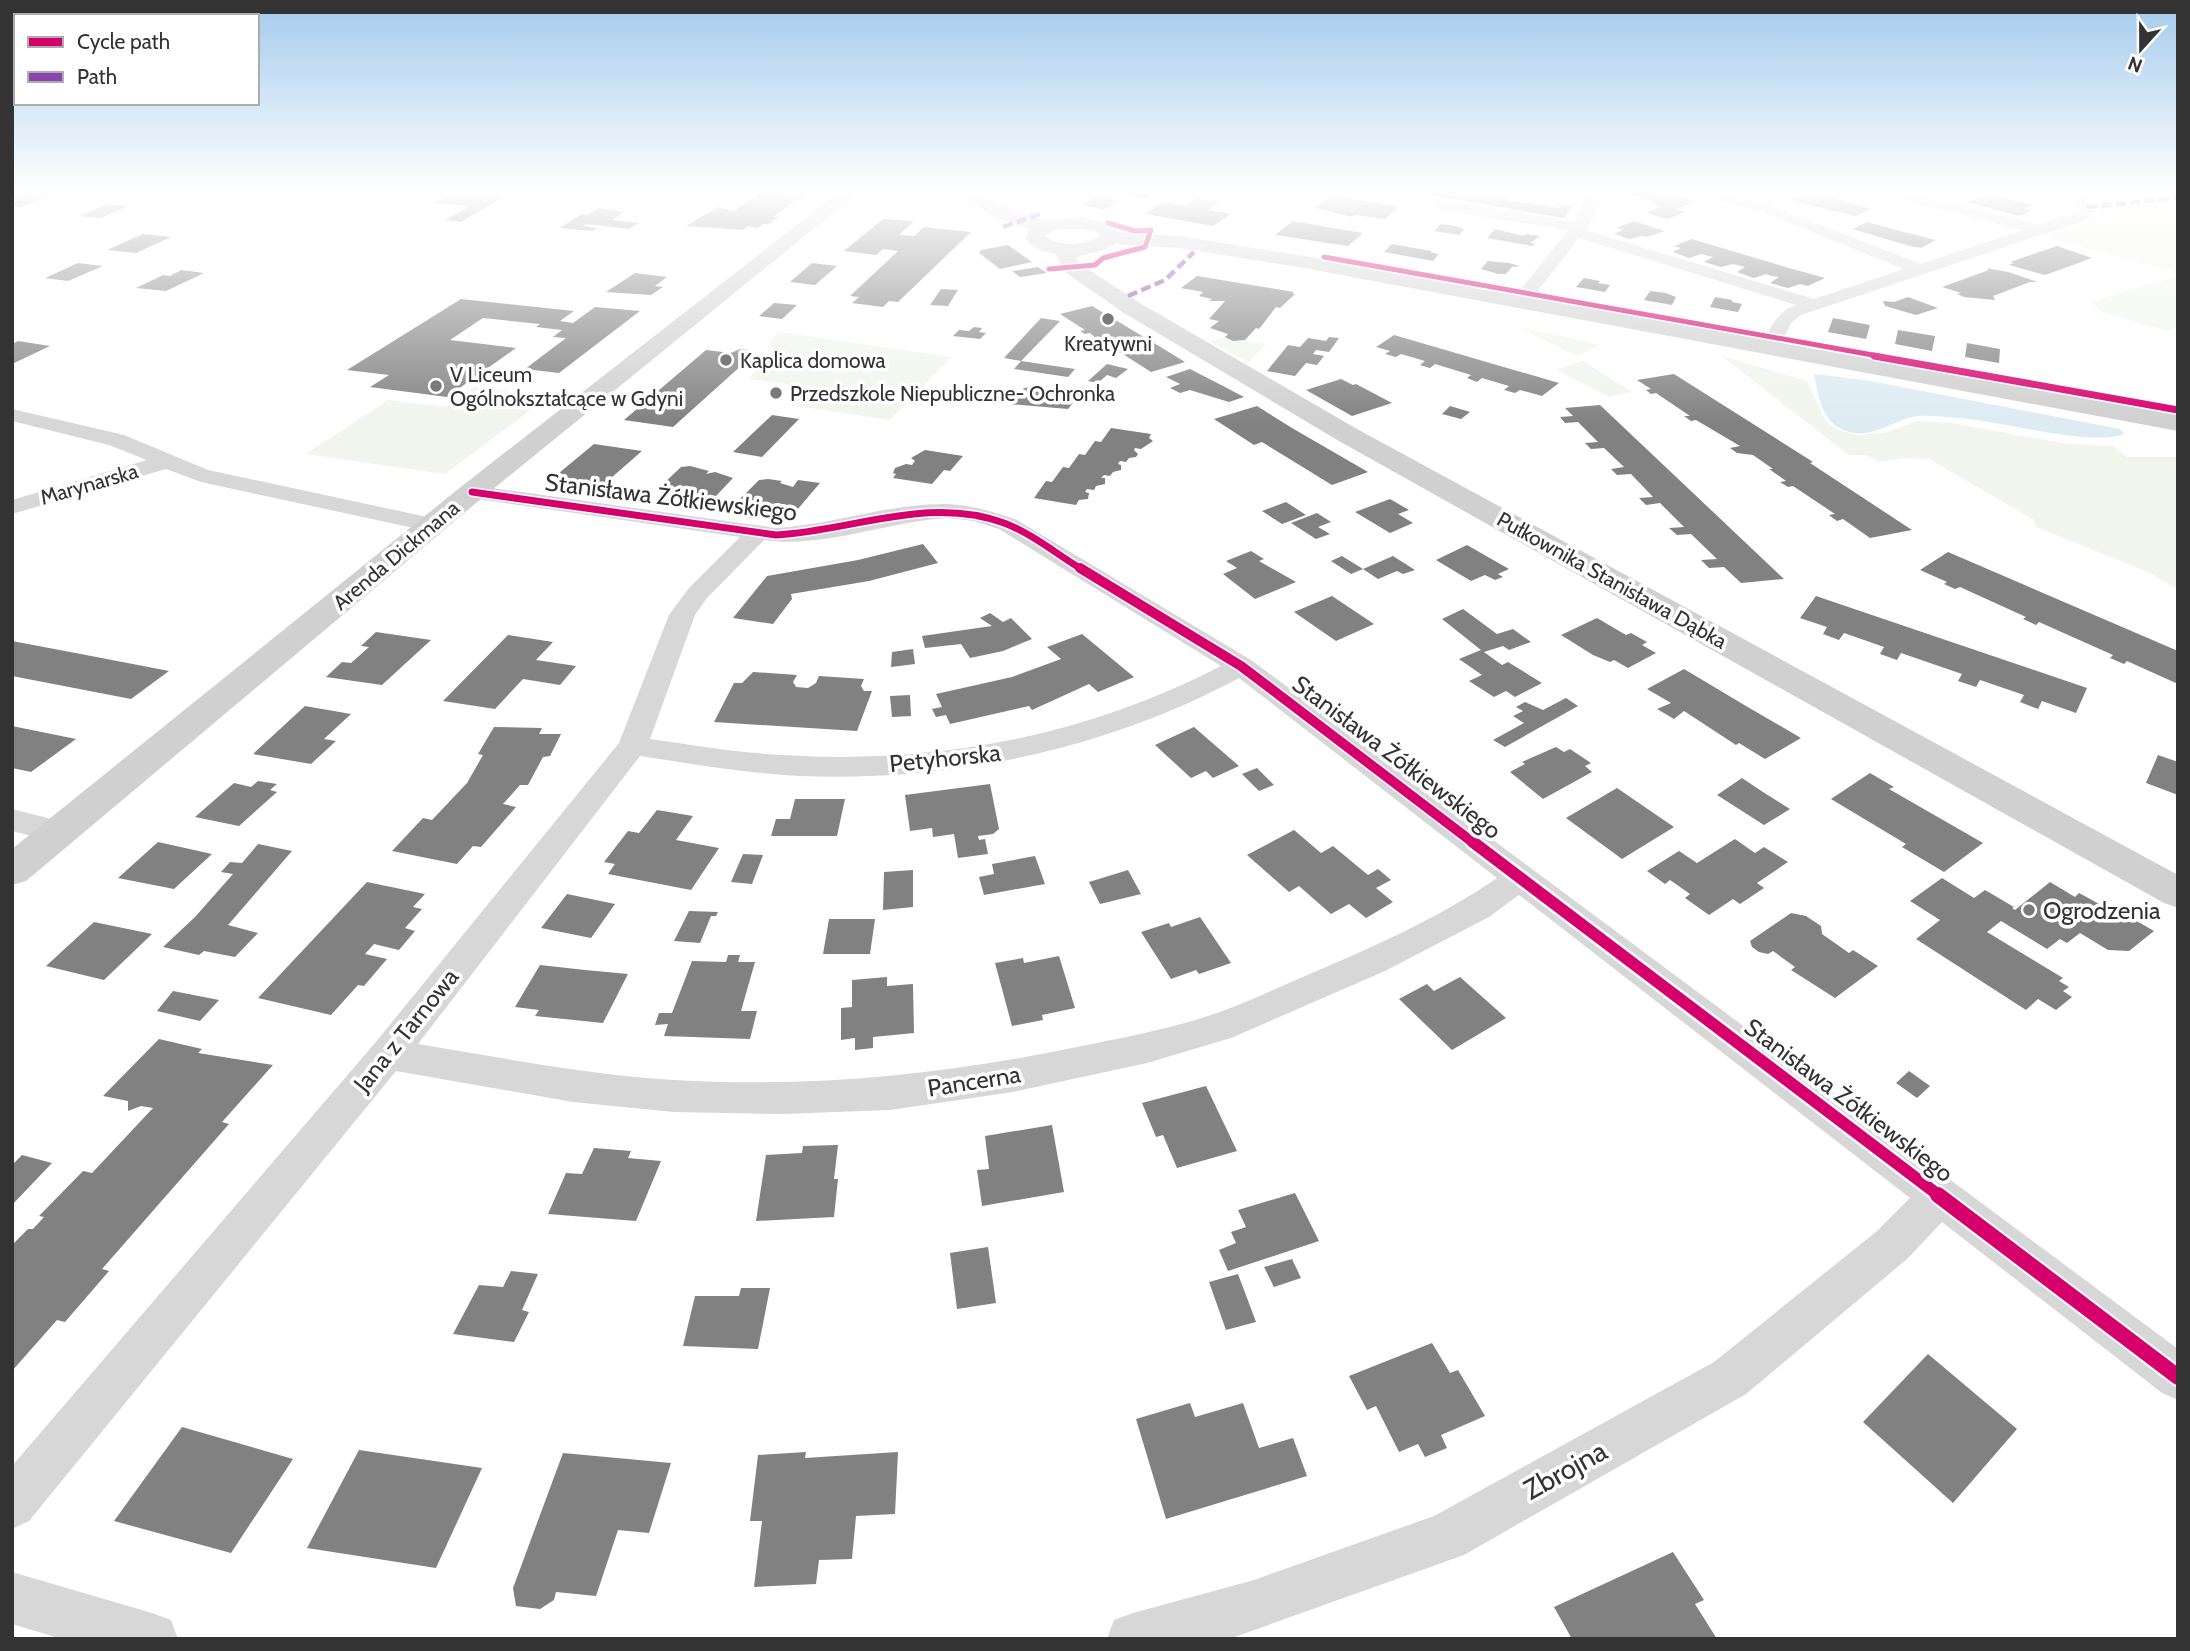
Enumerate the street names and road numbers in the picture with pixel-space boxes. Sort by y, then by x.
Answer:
street label: Marynarska [37,458,141,510]
street label: Stanisława Żółkiewskiego [543,467,799,527]
street label: Arenda Dickmana [328,495,464,615]
street label: Pułkownika Stanisława Dąbka [1493,506,1731,654]
street label: Stanisława Żółkiewskiego [1287,669,1507,845]
street label: Petyhorska [888,738,1003,778]
street label: Jana z Tarnowa [347,962,465,1098]
street label: Stanisława Żółkiewskiego [1739,1012,1959,1188]
street label: Pancerna [925,1059,1023,1103]
street label: Zbrojna [1517,1433,1613,1507]

